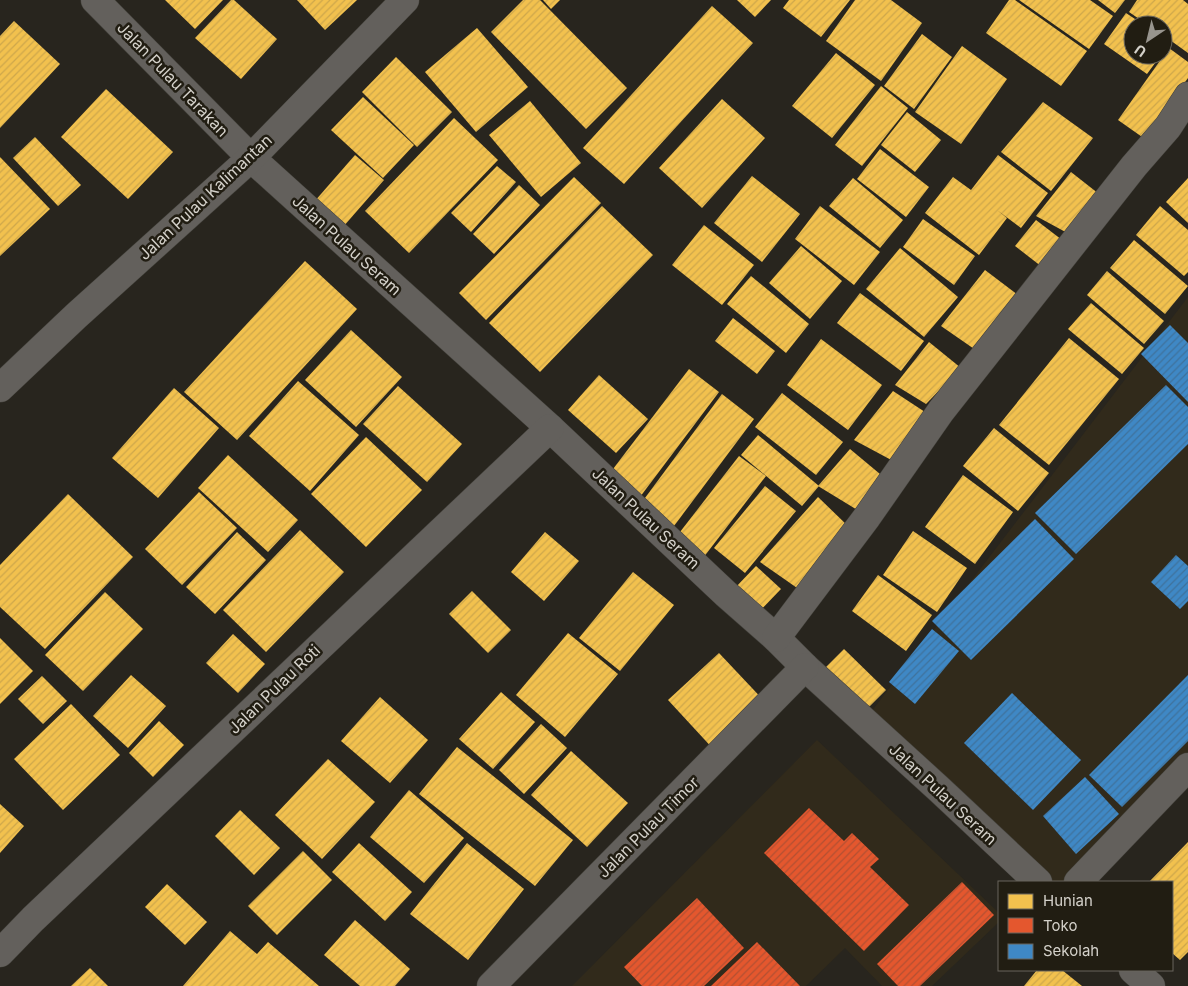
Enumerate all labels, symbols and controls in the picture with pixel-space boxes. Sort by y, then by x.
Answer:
north arrow [1123,15,1173,65]
street label: Jalan Pulau Tarakan [113,17,233,141]
text: U [1131,41,1149,61]
street label: Jalan Pulau Kalimantan [134,130,276,264]
street label: Jalan Pulau Seram [288,191,406,299]
street label: Jalan Pulau Seram [588,463,704,573]
street label: Jalan Pulau Roti [224,640,324,738]
street label: Jalan Pulau Seram [885,739,1001,849]
street label: Jalan Pulau Timor [593,772,703,882]
legend [998,881,1173,971]
text: Hunian [1043,891,1093,910]
text: Toko [1043,916,1077,935]
text: Sekolah [1043,941,1099,960]

